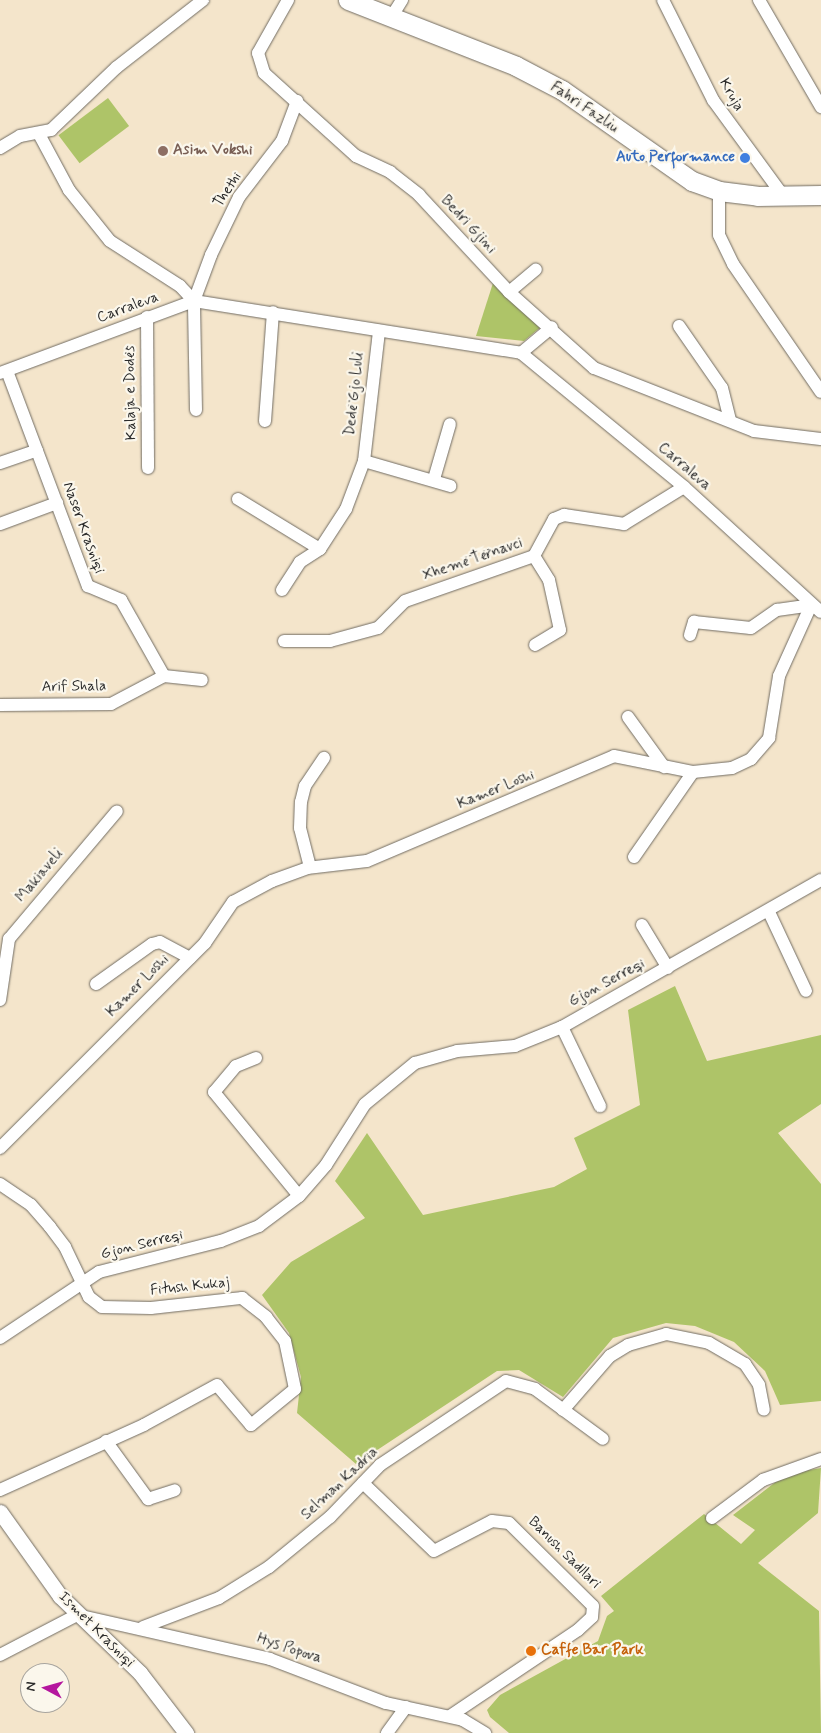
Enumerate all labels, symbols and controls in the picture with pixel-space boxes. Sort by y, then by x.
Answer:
street label: Kruja [715,75,747,115]
street label: Fahri Fazliu [547,79,621,137]
place label: Asim Vokshi [173,142,252,160]
marker: Asim Vokshi [157,145,169,157]
place label: Auto Performance [617,149,735,167]
marker: Auto Performance [739,152,751,164]
street label: Thethi [210,169,246,211]
street label: Bedri Gjini [436,192,500,258]
street label: Carraleva [95,289,161,327]
street label: Kalaja e Dodës [121,345,141,441]
street label: Dedë Gjo Luli [342,351,368,437]
street label: Carraleva [654,439,714,495]
street label: Naser Krasniqi [58,480,108,576]
street label: Xhemë Tërnavci [421,535,525,585]
street label: Arif Shala [42,677,106,697]
street label: Kamer Loshi [455,766,537,814]
street label: Makiaveli [12,846,68,906]
street label: Kamer Loshi [103,951,173,1021]
street label: Gjon Serreqi [565,954,649,1012]
street label: Gjon Serreqi [98,1226,186,1264]
street label: Fitush Kukaj [149,1274,231,1300]
street label: Selman Kadria [297,1443,383,1525]
street label: Banush Sadllari [524,1513,604,1593]
street label: Ismet Krasniqi [54,1588,138,1672]
street label: Hys Popova [254,1630,324,1668]
place label: Caffe Bar Park [541,1642,640,1660]
marker: Caffe Bar Park [525,1645,537,1657]
north arrow [20,1663,70,1713]
text: N [22,1681,41,1692]

